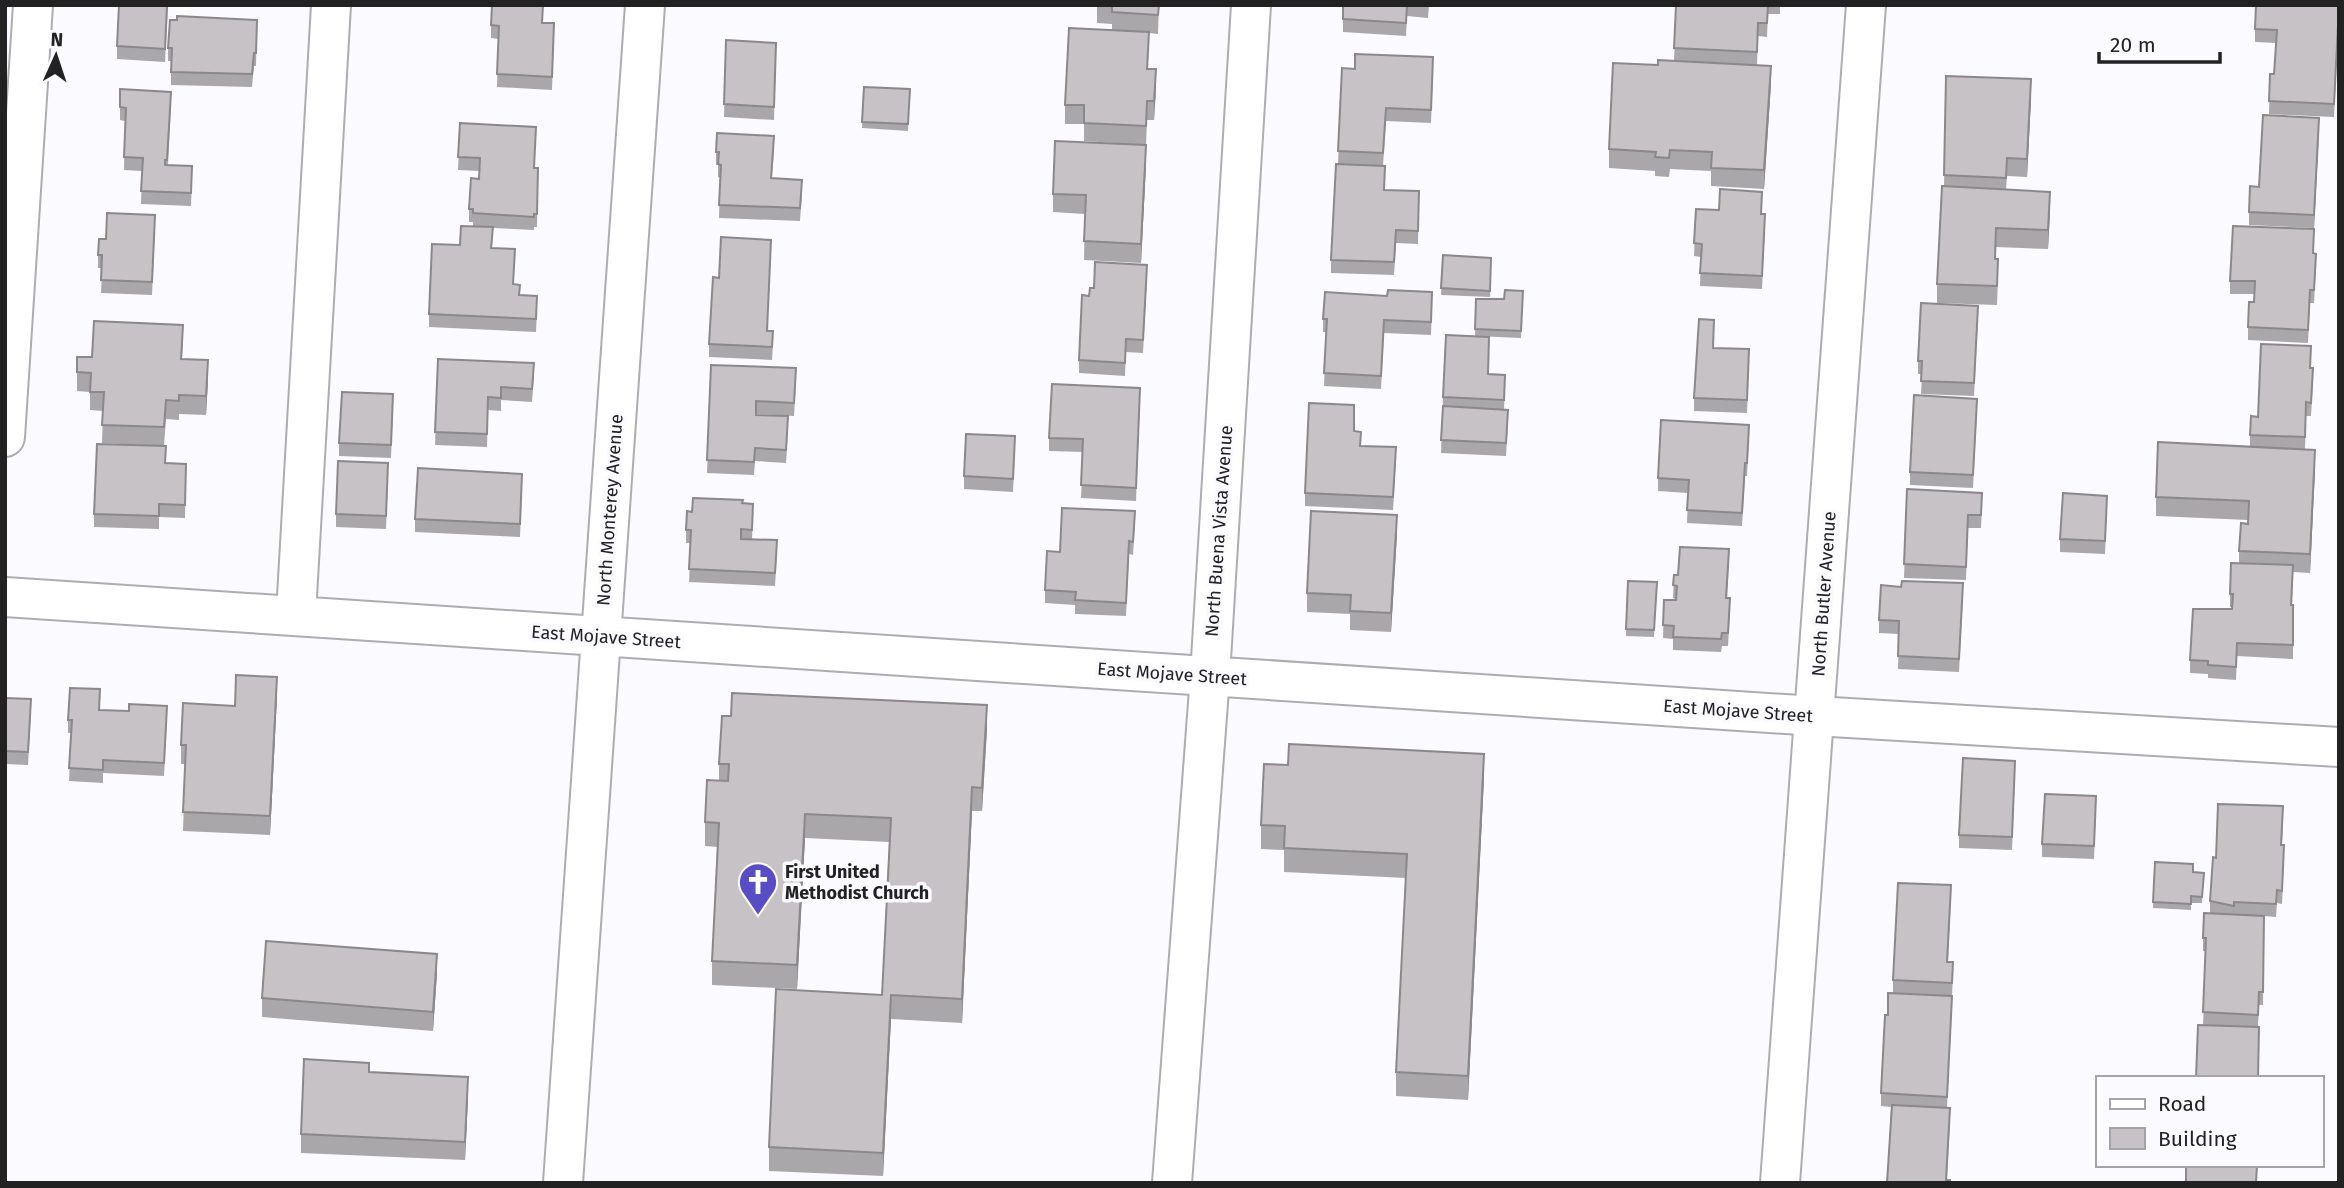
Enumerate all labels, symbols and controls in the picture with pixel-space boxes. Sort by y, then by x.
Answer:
north arrow [21,21,91,91]
scale bar [2099,21,2220,65]
text: N [50,28,64,51]
text: 20 m [2110,32,2156,58]
street label: North Monterey Avenue [592,413,628,607]
street label: North Buena Vista Avenue [1201,424,1237,638]
street label: North Butler Avenue [1807,511,1841,677]
street label: East Mojave Street [530,621,682,653]
street label: East Mojave Street [1096,658,1248,690]
street label: East Mojave Street [1662,695,1814,727]
church icon: First United Methodist Church [737,861,779,916]
place label: First United Methodist Church [785,861,929,904]
legend [2096,1076,2323,1167]
text: Road [2158,1091,2206,1117]
text: Building [2158,1126,2237,1152]

